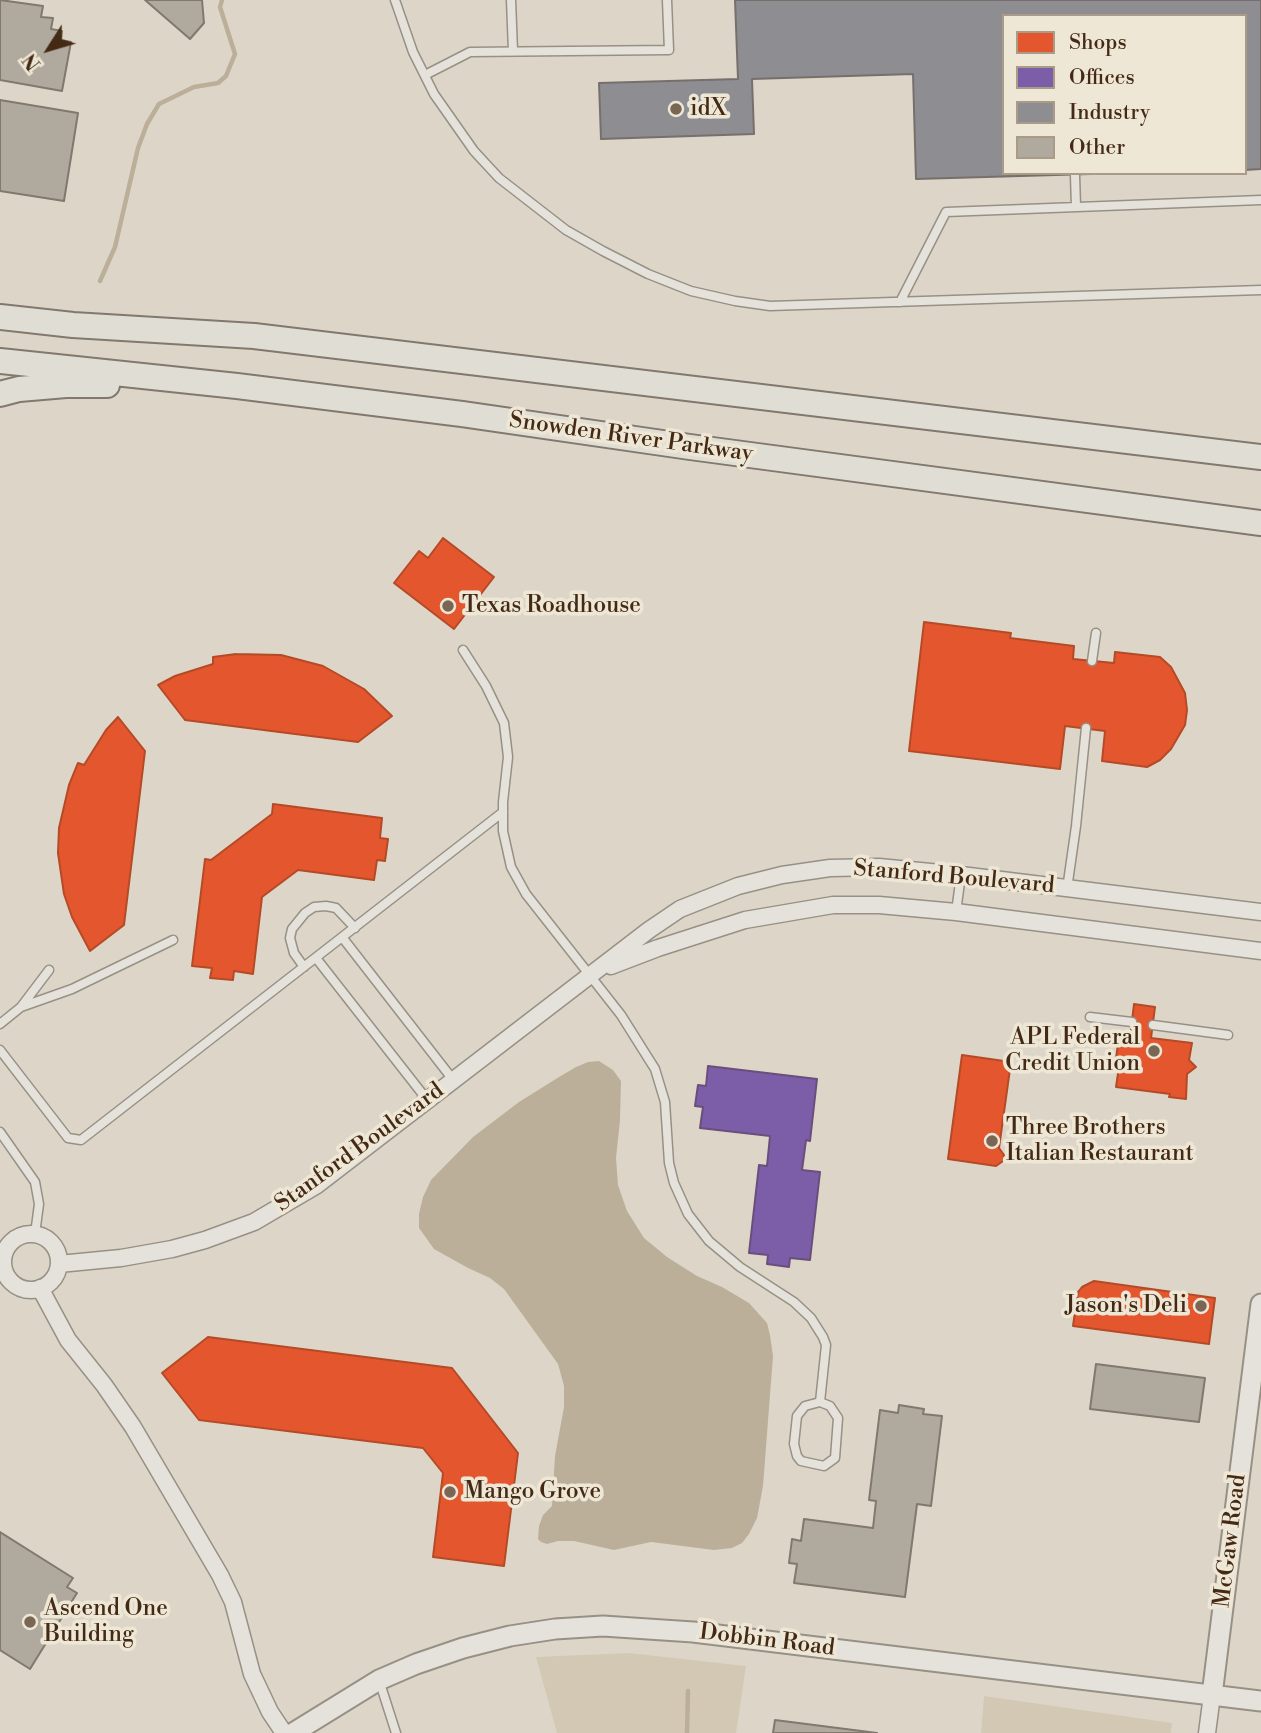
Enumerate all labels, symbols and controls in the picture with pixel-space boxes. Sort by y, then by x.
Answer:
north arrow [14,14,84,84]
legend [1002,14,1247,175]
text: Shops [1069,30,1127,56]
text: N [18,48,46,75]
text: Offices [1069,65,1135,91]
place label: idX [690,95,726,123]
text: Industry [1069,100,1150,126]
marker: idX [668,101,684,117]
text: Other [1069,135,1125,161]
street label: Snowden River Parkway [507,407,755,469]
place label: Texas Roadhouse [462,592,641,620]
marker: Texas Roadhouse [440,598,456,614]
street label: Stanford Boulevard [852,855,1056,901]
place label: APL Federal Credit Union [1005,1024,1140,1078]
marker: APL Federal Credit Union [1146,1043,1162,1059]
street label: Stanford Boulevard [270,1078,450,1218]
place label: Three Brothers Italian Restaurant [1006,1114,1194,1168]
marker: Three Brothers Italian Restaurant [984,1133,1000,1149]
place label: Jason's Deli [1065,1292,1187,1320]
marker: Jason's Deli [1193,1298,1209,1314]
street label: McGaw Road [1209,1473,1253,1609]
place label: Mango Grove [464,1478,601,1506]
marker: Mango Grove [442,1484,458,1500]
place label: Ascend One Building [44,1595,168,1649]
marker: Ascend One Building [22,1614,38,1630]
street label: Dobbin Road [698,1619,836,1663]

